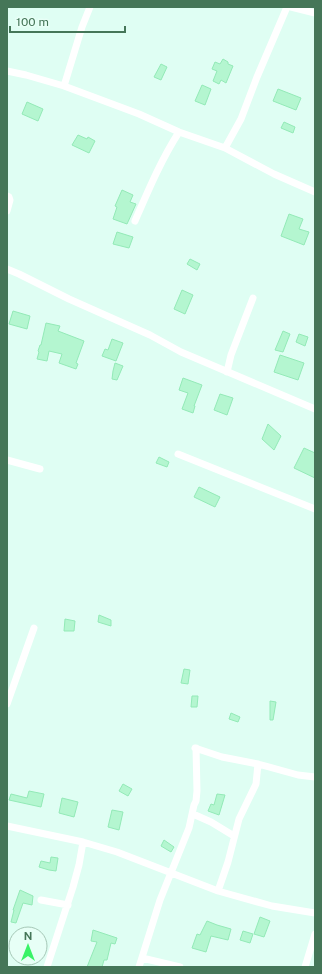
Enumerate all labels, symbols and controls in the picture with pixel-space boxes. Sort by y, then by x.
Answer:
scale bar [10,8,125,34]
text: 100 m [16,15,49,29]
north arrow [8,926,48,966]
text: N [24,930,32,942]

